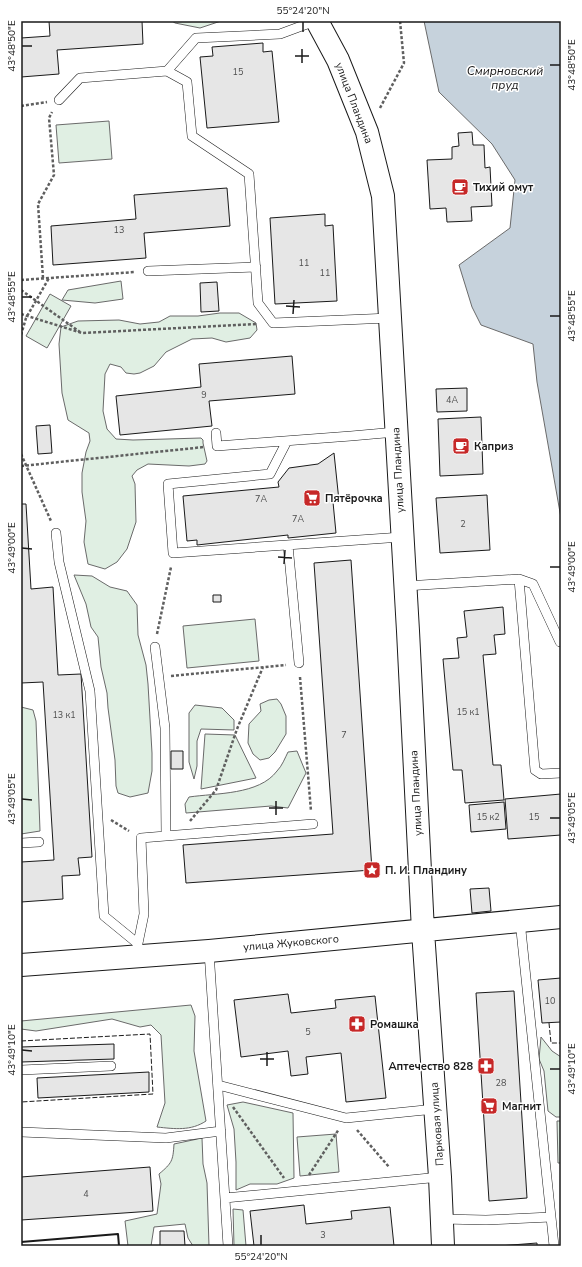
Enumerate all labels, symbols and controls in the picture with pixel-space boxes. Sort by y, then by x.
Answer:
text: 55°24'20"N [276,4,330,18]
text: 43°48'50"E [5,20,19,72]
text: 43°48'50"E [565,39,579,91]
street label: улица Пландина [332,60,376,146]
water label: Смирновский пруд [467,63,543,93]
house number: 15 [233,66,243,78]
cafe icon: Тихий омут [450,177,470,197]
place label: Тихий омут [473,180,534,195]
house number: 13 [114,224,124,236]
house number: 11 [299,257,309,269]
house number: 11 [320,267,330,279]
text: 43°48'55"E [5,271,19,323]
text: 43°48'55"E [565,290,579,342]
house number: 9 [201,389,207,401]
house number: 4А [446,394,458,406]
street label: улица Пландина [388,427,408,513]
cafe icon: Каприз [451,436,471,456]
place label: Каприз [474,439,514,454]
supermarket icon: Пятёрочка [302,488,322,508]
place label: Пятёрочка [325,491,383,506]
house number: 7А [255,493,267,505]
house number: 7А [292,513,304,525]
house number: 2 [460,518,466,530]
text: 43°49'00"E [5,522,19,574]
text: 43°49'00"E [565,541,579,593]
house number: 15 к1 [456,706,480,718]
house number: 13 к1 [52,709,76,721]
house number: 7 [341,729,347,741]
street label: улица Пландина [406,750,426,836]
text: 43°49'05"E [5,773,19,825]
text: 43°49'05"E [565,792,579,844]
house number: 15 к2 [476,811,500,823]
house number: 15 [529,811,539,823]
place icon: П. И. Пландину [362,860,382,880]
place label: П. И. Пландину [385,863,467,878]
street label: улица Жуковского [243,931,339,955]
house number: 10 [545,995,555,1007]
pharmacy icon: Ромашка [347,1014,367,1034]
place label: Ромашка [370,1017,419,1032]
text: 43°49'10"E [5,1024,19,1076]
house number: 5 [305,1026,311,1038]
text: 43°49'10"E [565,1043,579,1095]
pharmacy icon: Аптечество 828 [476,1056,496,1076]
place label: Аптечество 828 [388,1059,473,1074]
house number: 28 [496,1077,506,1089]
street label: Парковая улица [427,1081,447,1167]
supermarket icon: Магнит [479,1096,499,1116]
place label: Магнит [502,1099,542,1114]
house number: 4 [83,1188,89,1200]
house number: 3 [320,1229,326,1241]
text: 55°24'20"N [234,1250,288,1264]

